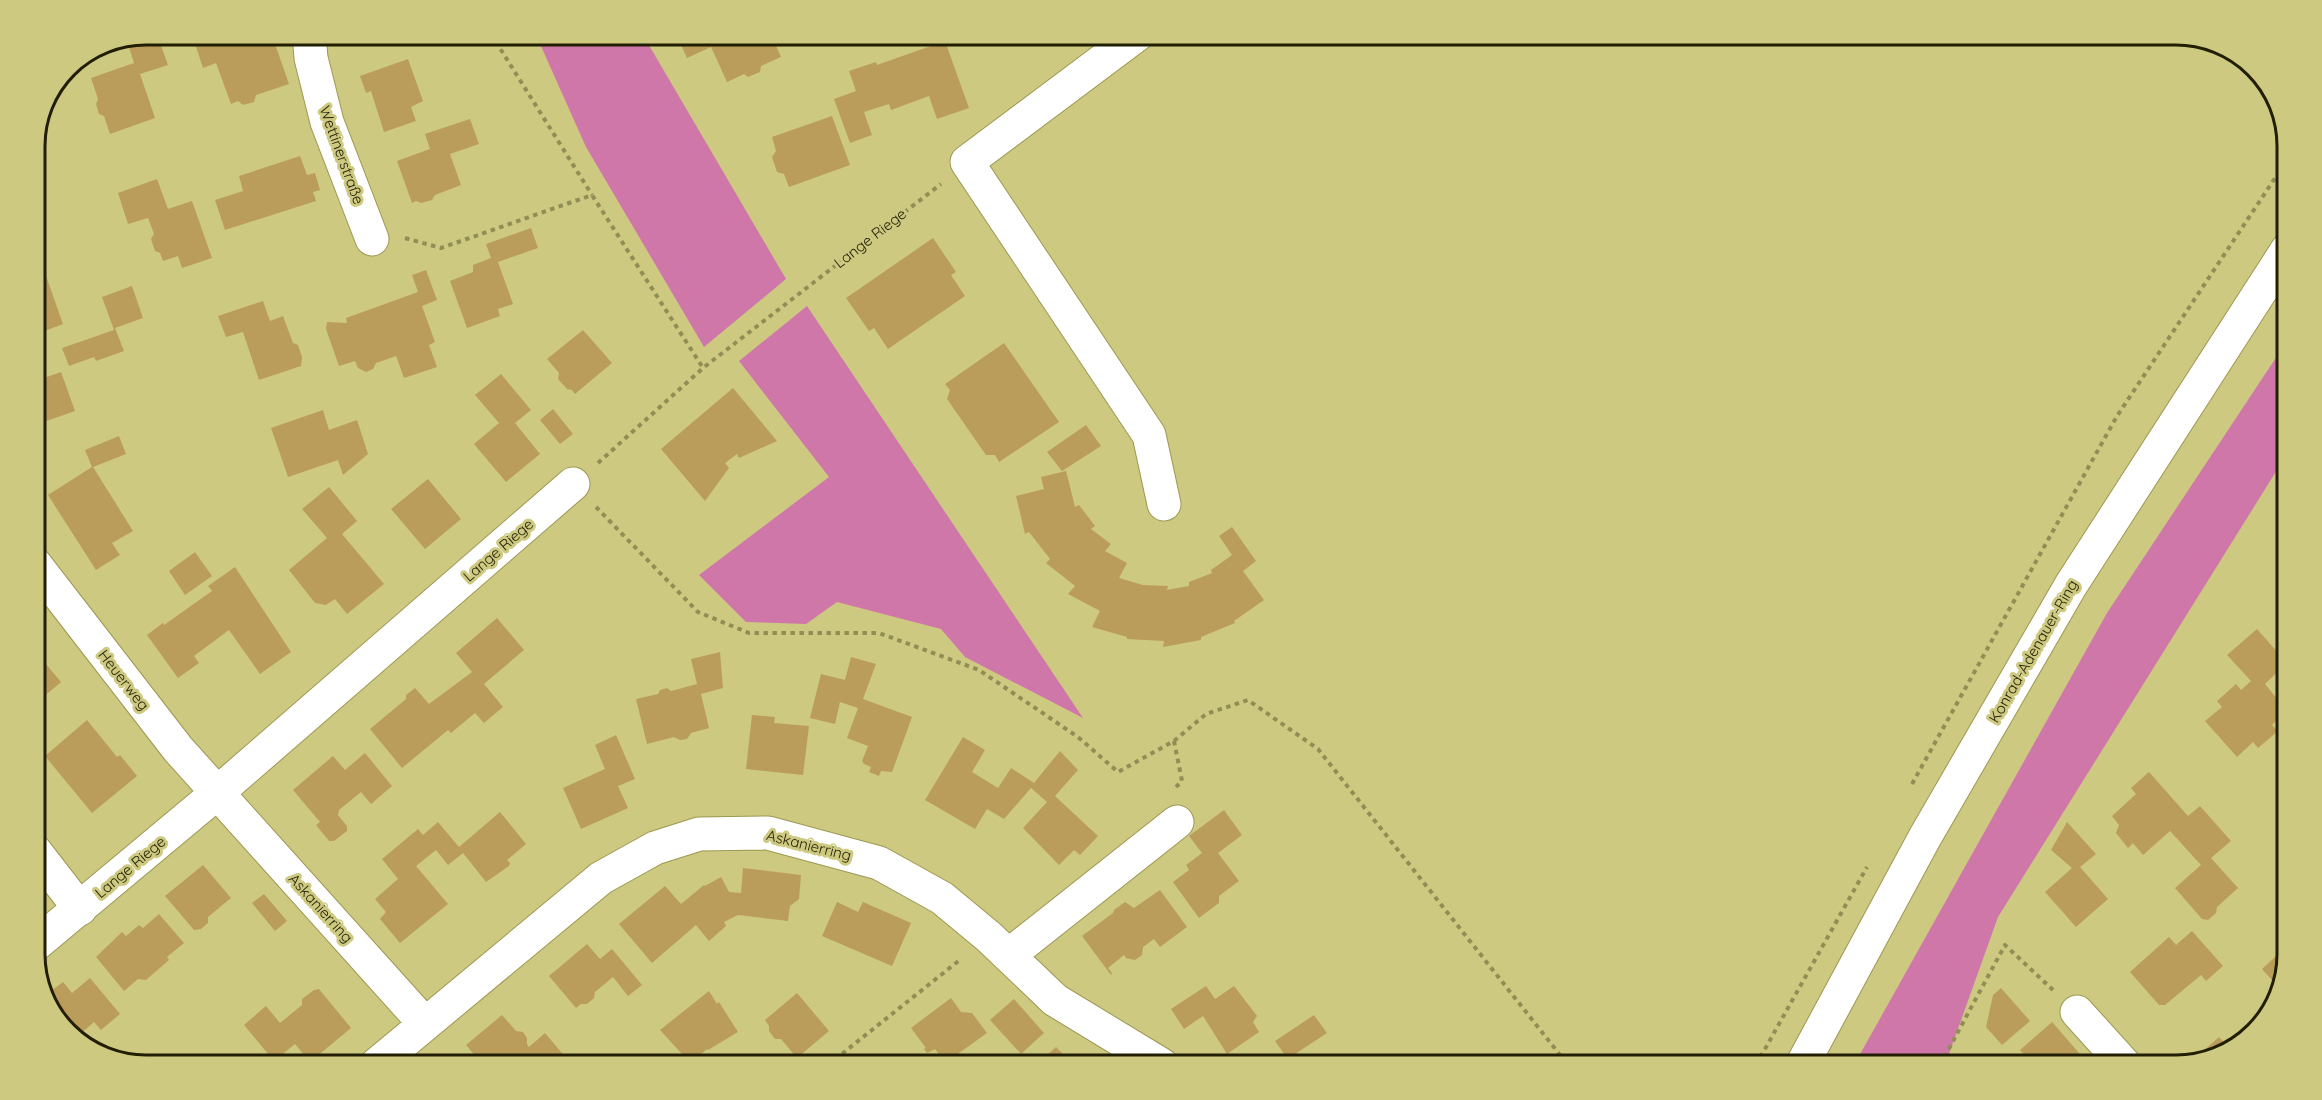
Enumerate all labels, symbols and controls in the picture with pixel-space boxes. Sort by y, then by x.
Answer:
street label: Wettinerstraße [315,103,369,207]
street label: Lange Riege [830,204,910,272]
street label: Lange Riege [459,514,537,586]
street label: Konrad-Adenauer-Ring [1984,576,2082,726]
street label: Heuerweg [94,646,154,714]
street label: Askanierring [765,825,853,865]
street label: Lange Riege [91,832,169,902]
street label: Askanierring [285,869,357,947]

